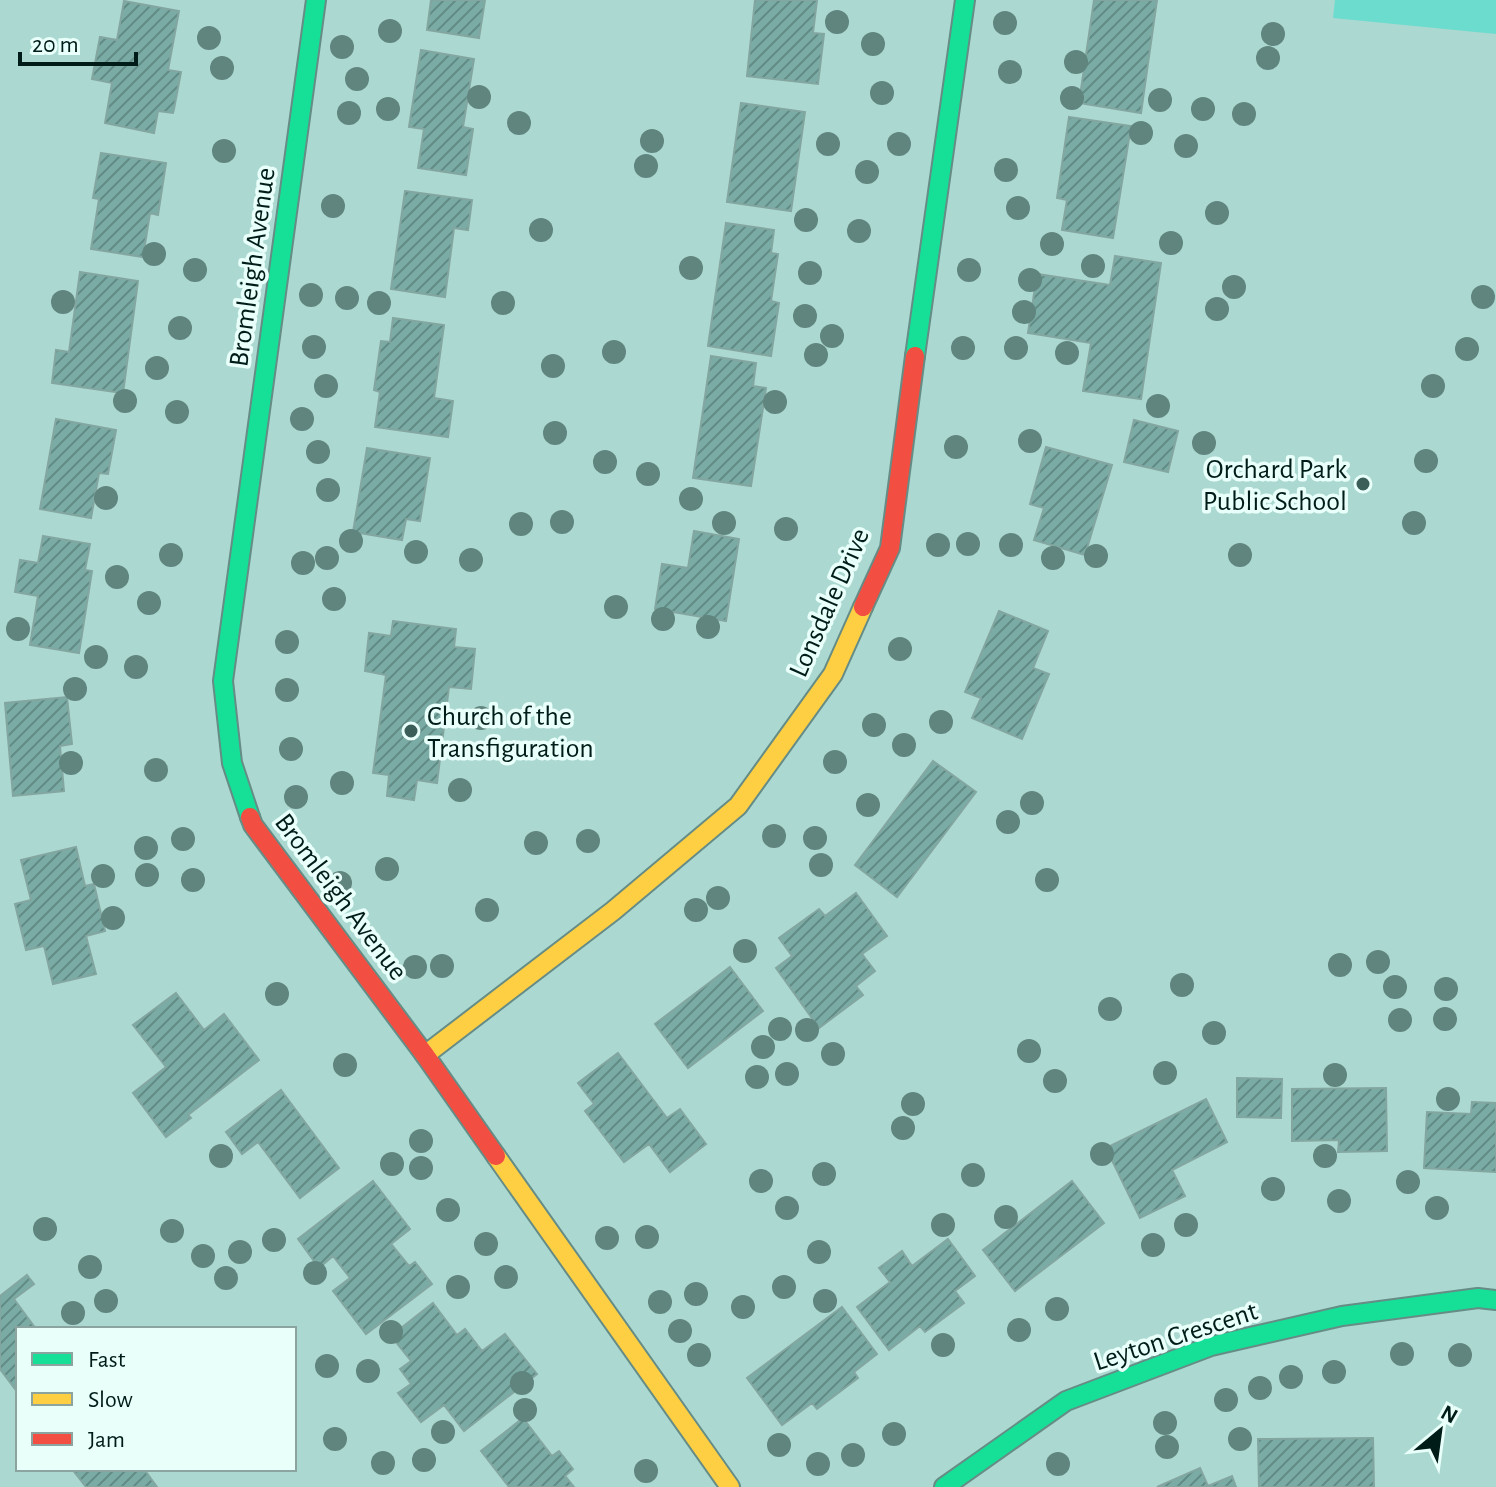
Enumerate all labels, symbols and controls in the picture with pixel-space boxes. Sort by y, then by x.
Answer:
scale bar [20,16,136,66]
text: 20 m [32,33,79,57]
street label: Bromleigh Avenue [225,166,281,369]
place label: Orchard Park Public School [1203,456,1347,516]
marker: Orchard Park Public School [1354,475,1372,493]
street label: Lonsdale Drive [785,524,875,681]
place label: Church of the Transfiguration [427,703,594,763]
marker: Church of the Transfiguration [402,722,420,740]
street label: Bromleigh Avenue [269,809,412,986]
street label: Leyton Crescent [1090,1297,1261,1377]
legend [16,1327,296,1471]
text: Fast [88,1348,126,1372]
text: Slow [88,1388,133,1412]
north arrow [1400,1391,1480,1471]
text: N [1437,1401,1461,1428]
text: Jam [88,1428,125,1452]

